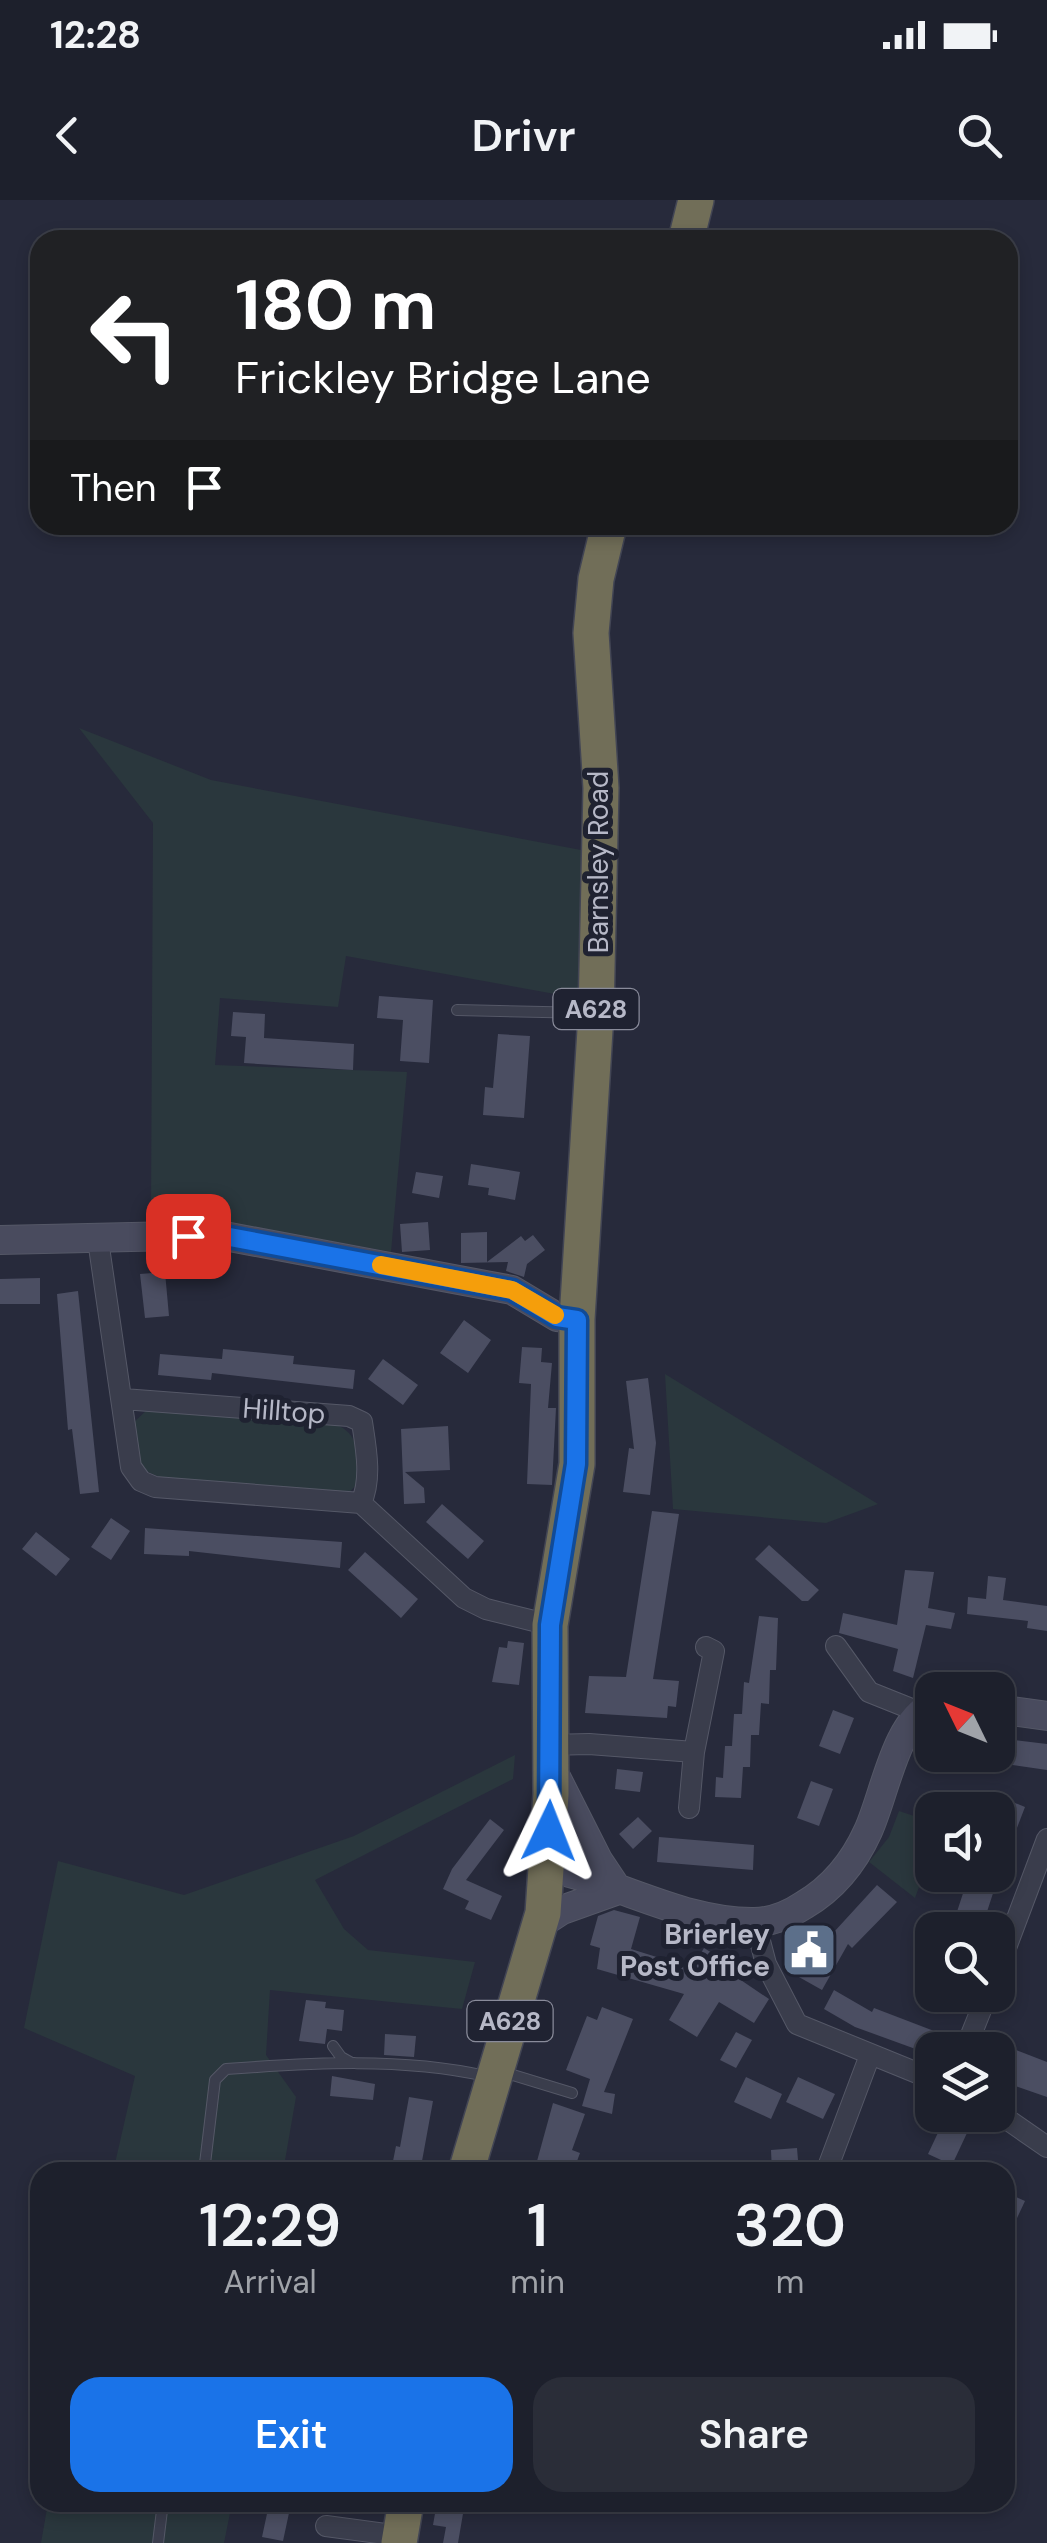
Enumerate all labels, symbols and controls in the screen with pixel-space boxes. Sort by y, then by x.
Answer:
text: 12:28 [50,10,141,60]
text: Drivr [471,106,576,165]
icon: back [40,108,95,163]
icon: search [952,108,1007,163]
text: 180 m [235,260,436,351]
icon: left [70,270,200,400]
text: Frickley Bridge Lane [235,348,651,407]
icon: arrive [177,460,232,515]
text: Then [70,463,157,513]
street label: Barnsley Road [580,771,617,953]
road number: A628 [554,989,638,1029]
pin [146,1194,231,1279]
icon: arrive [161,1209,216,1264]
street label: Hilltop [241,1390,327,1432]
north arrow [915,1672,1015,1772]
map controls [915,1672,1015,2132]
position arrow [497,1779,601,1883]
button: sound [915,1792,1015,1892]
button: search [915,1912,1015,2012]
place label: Brierley Post Office [620,1916,770,1985]
public building icon: Brierley Post Office [779,1920,839,1980]
road number: A628 [468,2001,552,2041]
button: layers [915,2032,1015,2132]
text: 12:29 [199,2186,341,2265]
text: 1 [527,2186,548,2265]
text: 320 [734,2186,846,2265]
text: Arrival [224,2261,317,2303]
text: min [510,2261,565,2303]
text: m [776,2261,804,2303]
button: Exit [70,2377,513,2492]
button: Share [533,2377,975,2492]

